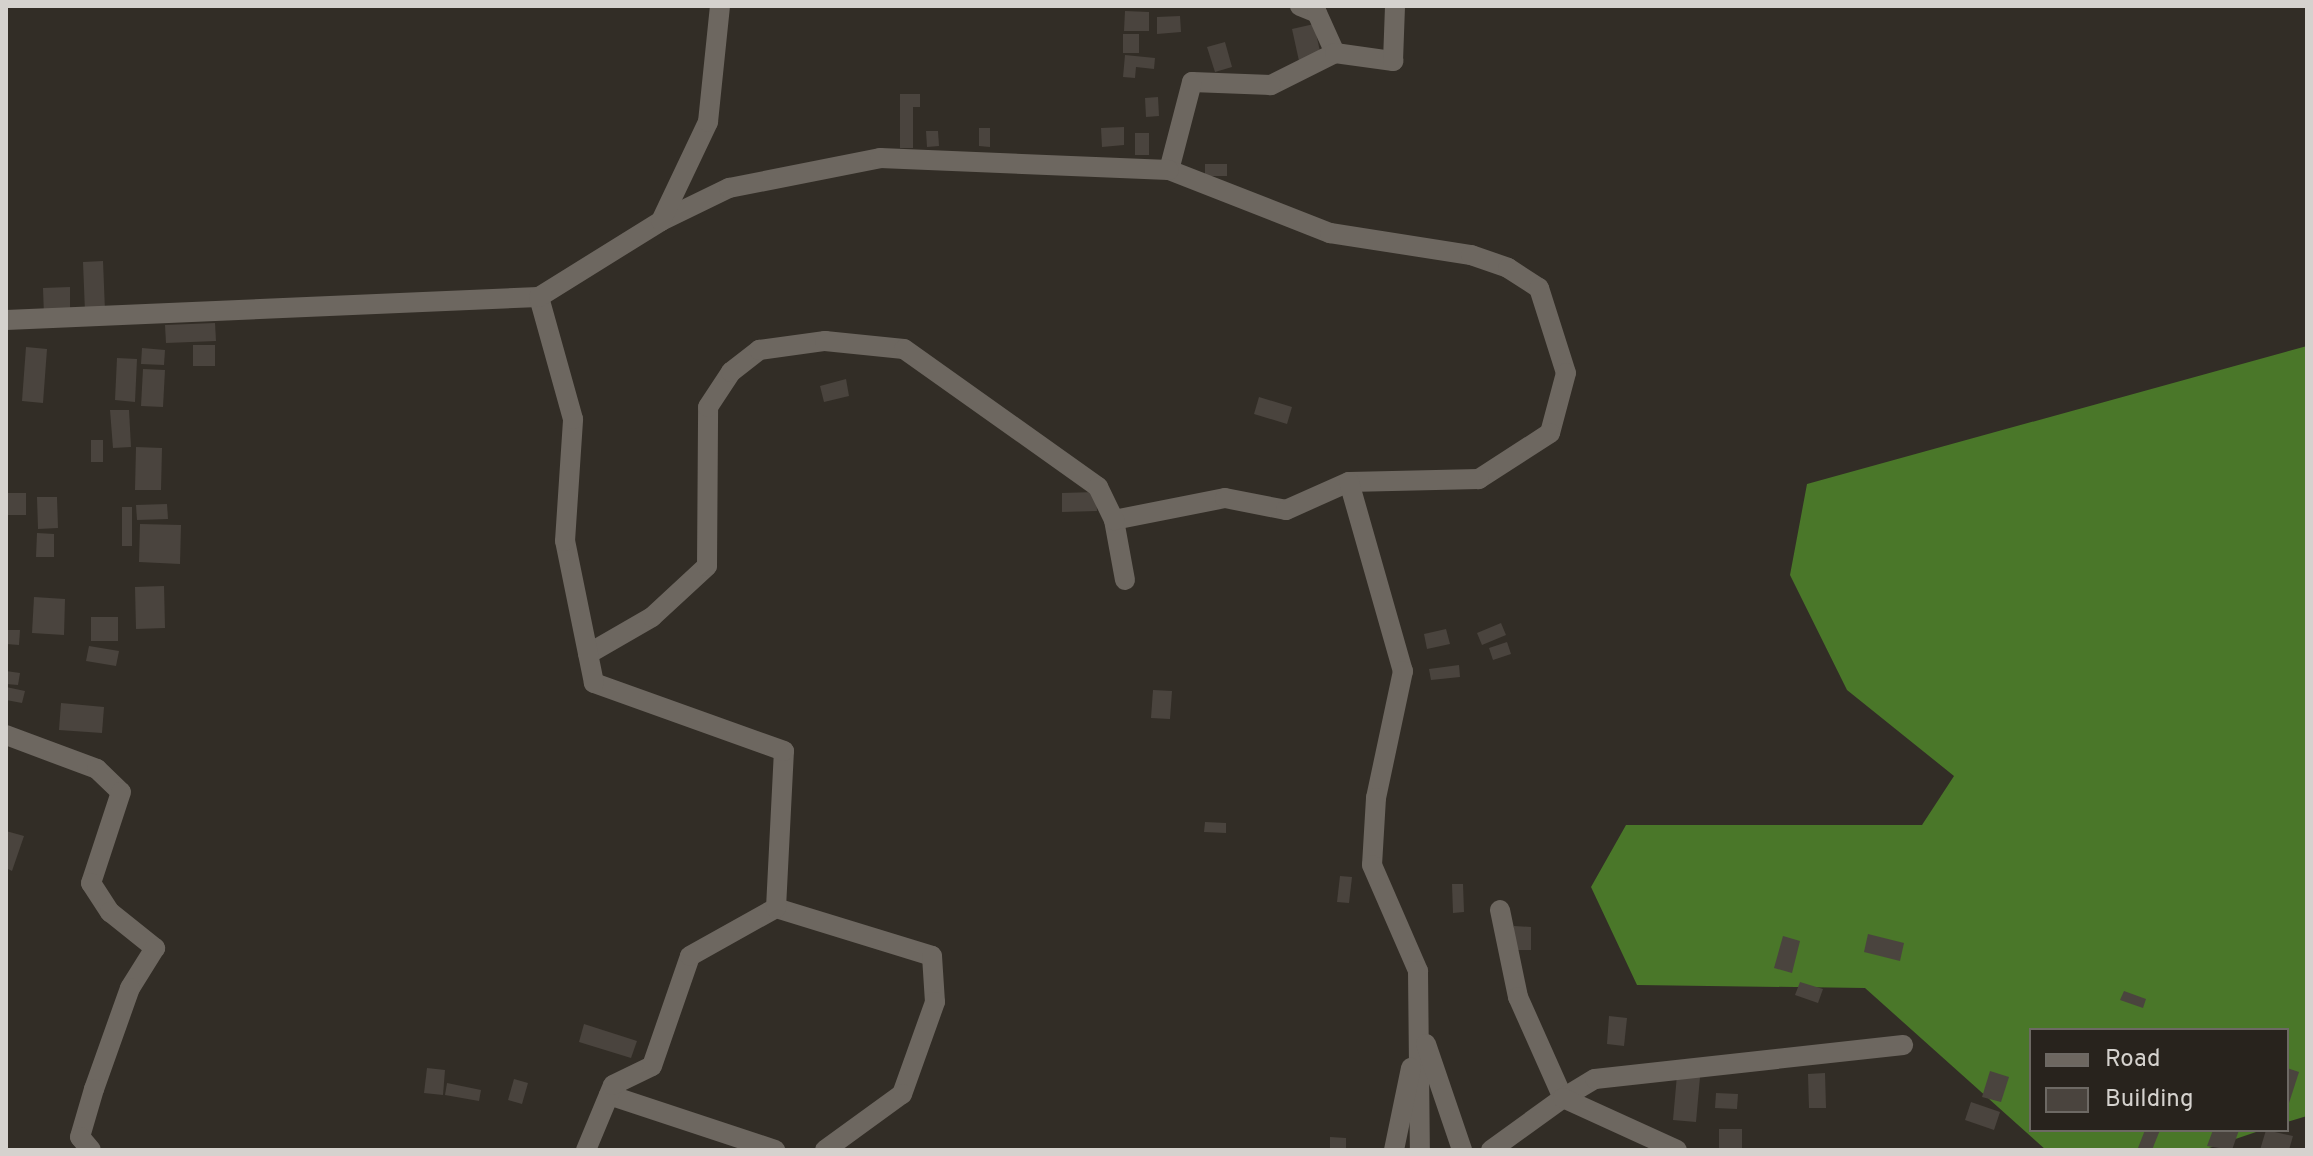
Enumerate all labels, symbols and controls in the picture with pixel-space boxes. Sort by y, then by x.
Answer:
legend [2029,1028,2289,1132]
text: Road [2105,1045,2161,1075]
text: Building [2105,1085,2194,1115]

